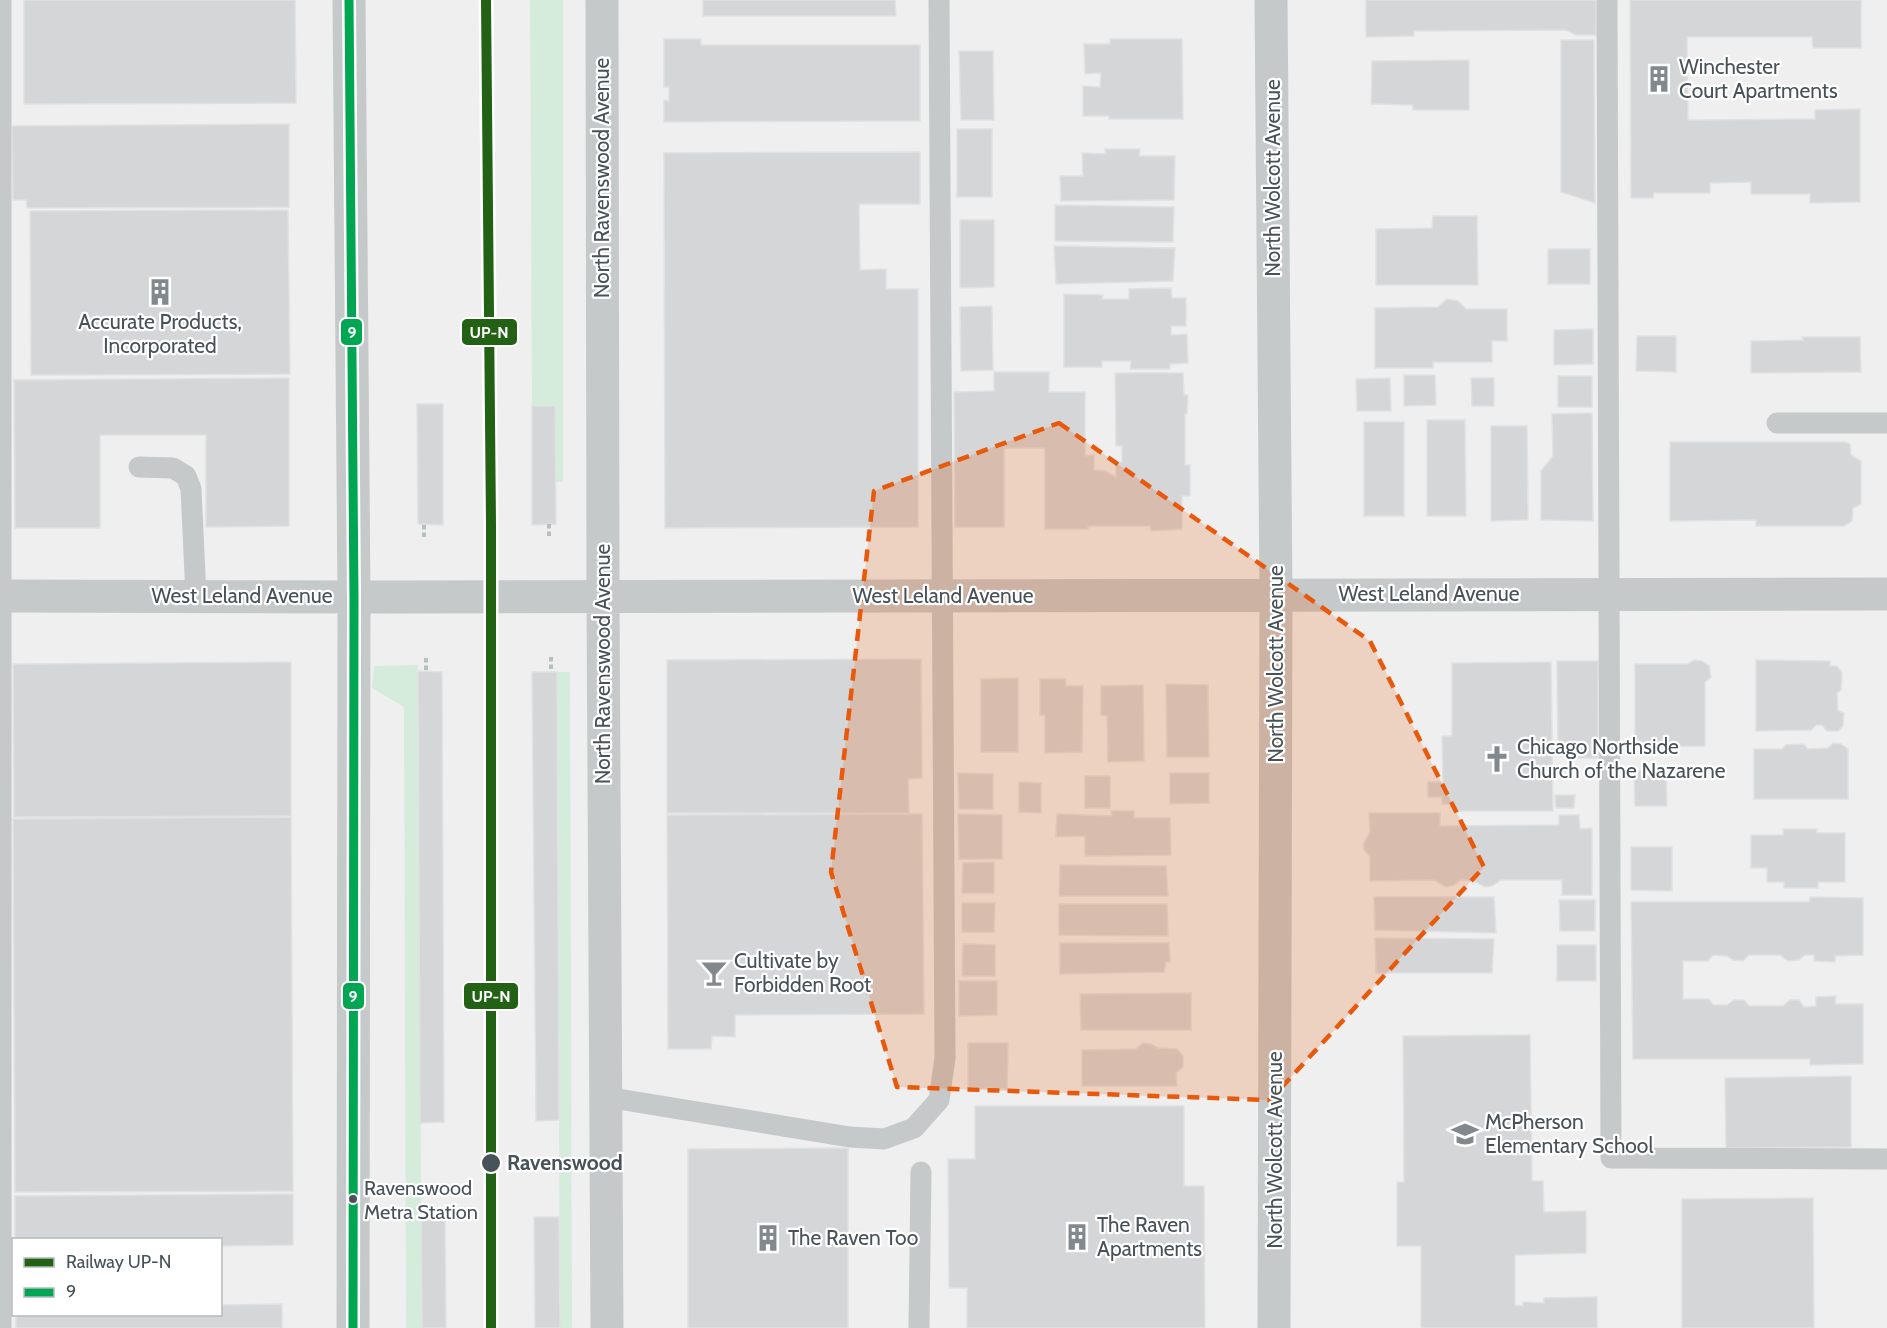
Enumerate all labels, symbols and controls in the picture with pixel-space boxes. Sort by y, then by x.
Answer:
place label: Winchester Court Apartments [1679,54,1838,103]
street label: North Ravenswood Avenue [589,57,614,298]
building icon: Winchester Court Apartments [1644,64,1674,94]
street label: North Wolcott Avenue [1260,79,1285,277]
building icon: Accurate Products, Incorporated [145,277,175,307]
place label: Accurate Products, Incorporated [78,309,242,358]
line badge: 9 [340,318,363,346]
line badge: UP-N [461,318,518,346]
text: 9 [348,323,357,342]
text: UP-N [469,323,509,342]
street label: North Ravenswood Avenue [590,543,615,784]
street label: North Wolcott Avenue [1263,565,1288,763]
street label: West Leland Avenue [1338,581,1520,606]
street label: West Leland Avenue [151,583,333,608]
street label: West Leland Avenue [852,583,1034,608]
place label: Chicago Northside Church of the Nazarene [1517,734,1726,783]
church icon: Chicago Northside Church of the Nazarene [1482,744,1512,774]
place label: Cultivate by Forbidden Root [734,948,871,997]
bar icon: Cultivate by Forbidden Root [699,958,729,988]
line badge: 9 [342,982,365,1010]
line badge: UP-N [463,982,519,1010]
text: 9 [349,987,358,1006]
text: UP-N [471,987,511,1006]
street label: North Wolcott Avenue [1262,1051,1287,1249]
place label: McPherson Elementary School [1485,1109,1653,1158]
school or university icon: McPherson Elementary School [1450,1119,1480,1149]
place label: Ravenswood [507,1150,623,1175]
marker: Ravenswood [480,1152,502,1174]
place label: Ravenswood Metra Station [364,1176,478,1224]
marker: Ravenswood Metra Station [347,1193,359,1205]
place label: The Raven Apartments [1097,1212,1202,1261]
building icon: The Raven Apartments [1062,1222,1092,1252]
building icon: The Raven Too [753,1223,783,1253]
place label: The Raven Too [788,1225,918,1250]
legend [12,1238,222,1316]
text: Railway UP-N [66,1251,171,1273]
text: 9 [66,1281,76,1303]

